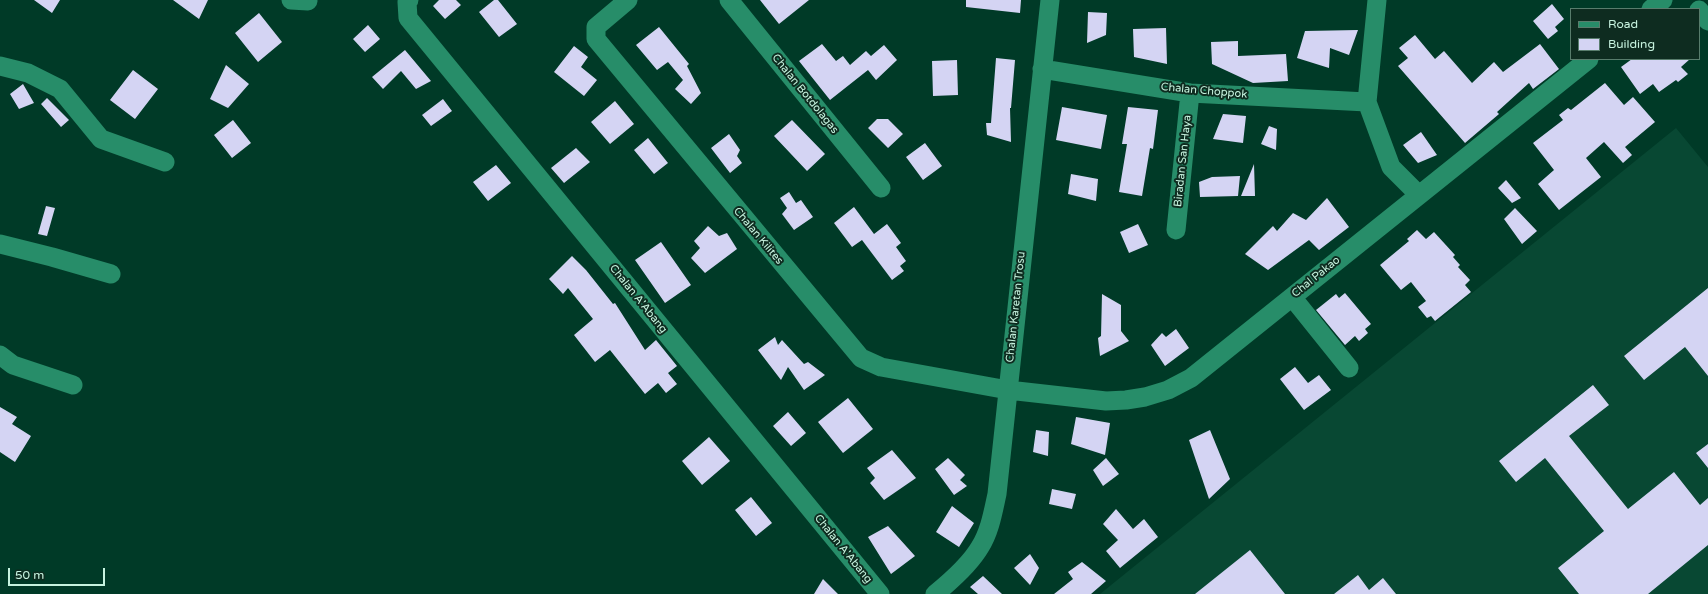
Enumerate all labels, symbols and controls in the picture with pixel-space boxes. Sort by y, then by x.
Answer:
legend [1570,8,1700,60]
text: Road [1608,17,1638,31]
text: Building [1608,37,1655,51]
street label: Chalan Botdolagas [769,52,841,136]
street label: Chalan Choppok [1160,81,1248,101]
street label: Biradan San Haya [1172,114,1194,208]
street label: Chalan Kilites [730,205,786,267]
street label: Chalan Karetan Trosu [1004,251,1028,363]
street label: Chal Pakao [1289,254,1343,300]
street label: Chalan A'Abang [606,262,670,336]
street label: Chalan A'Abang [811,512,875,586]
scale bar [10,560,107,586]
text: 50 m [15,568,44,582]

